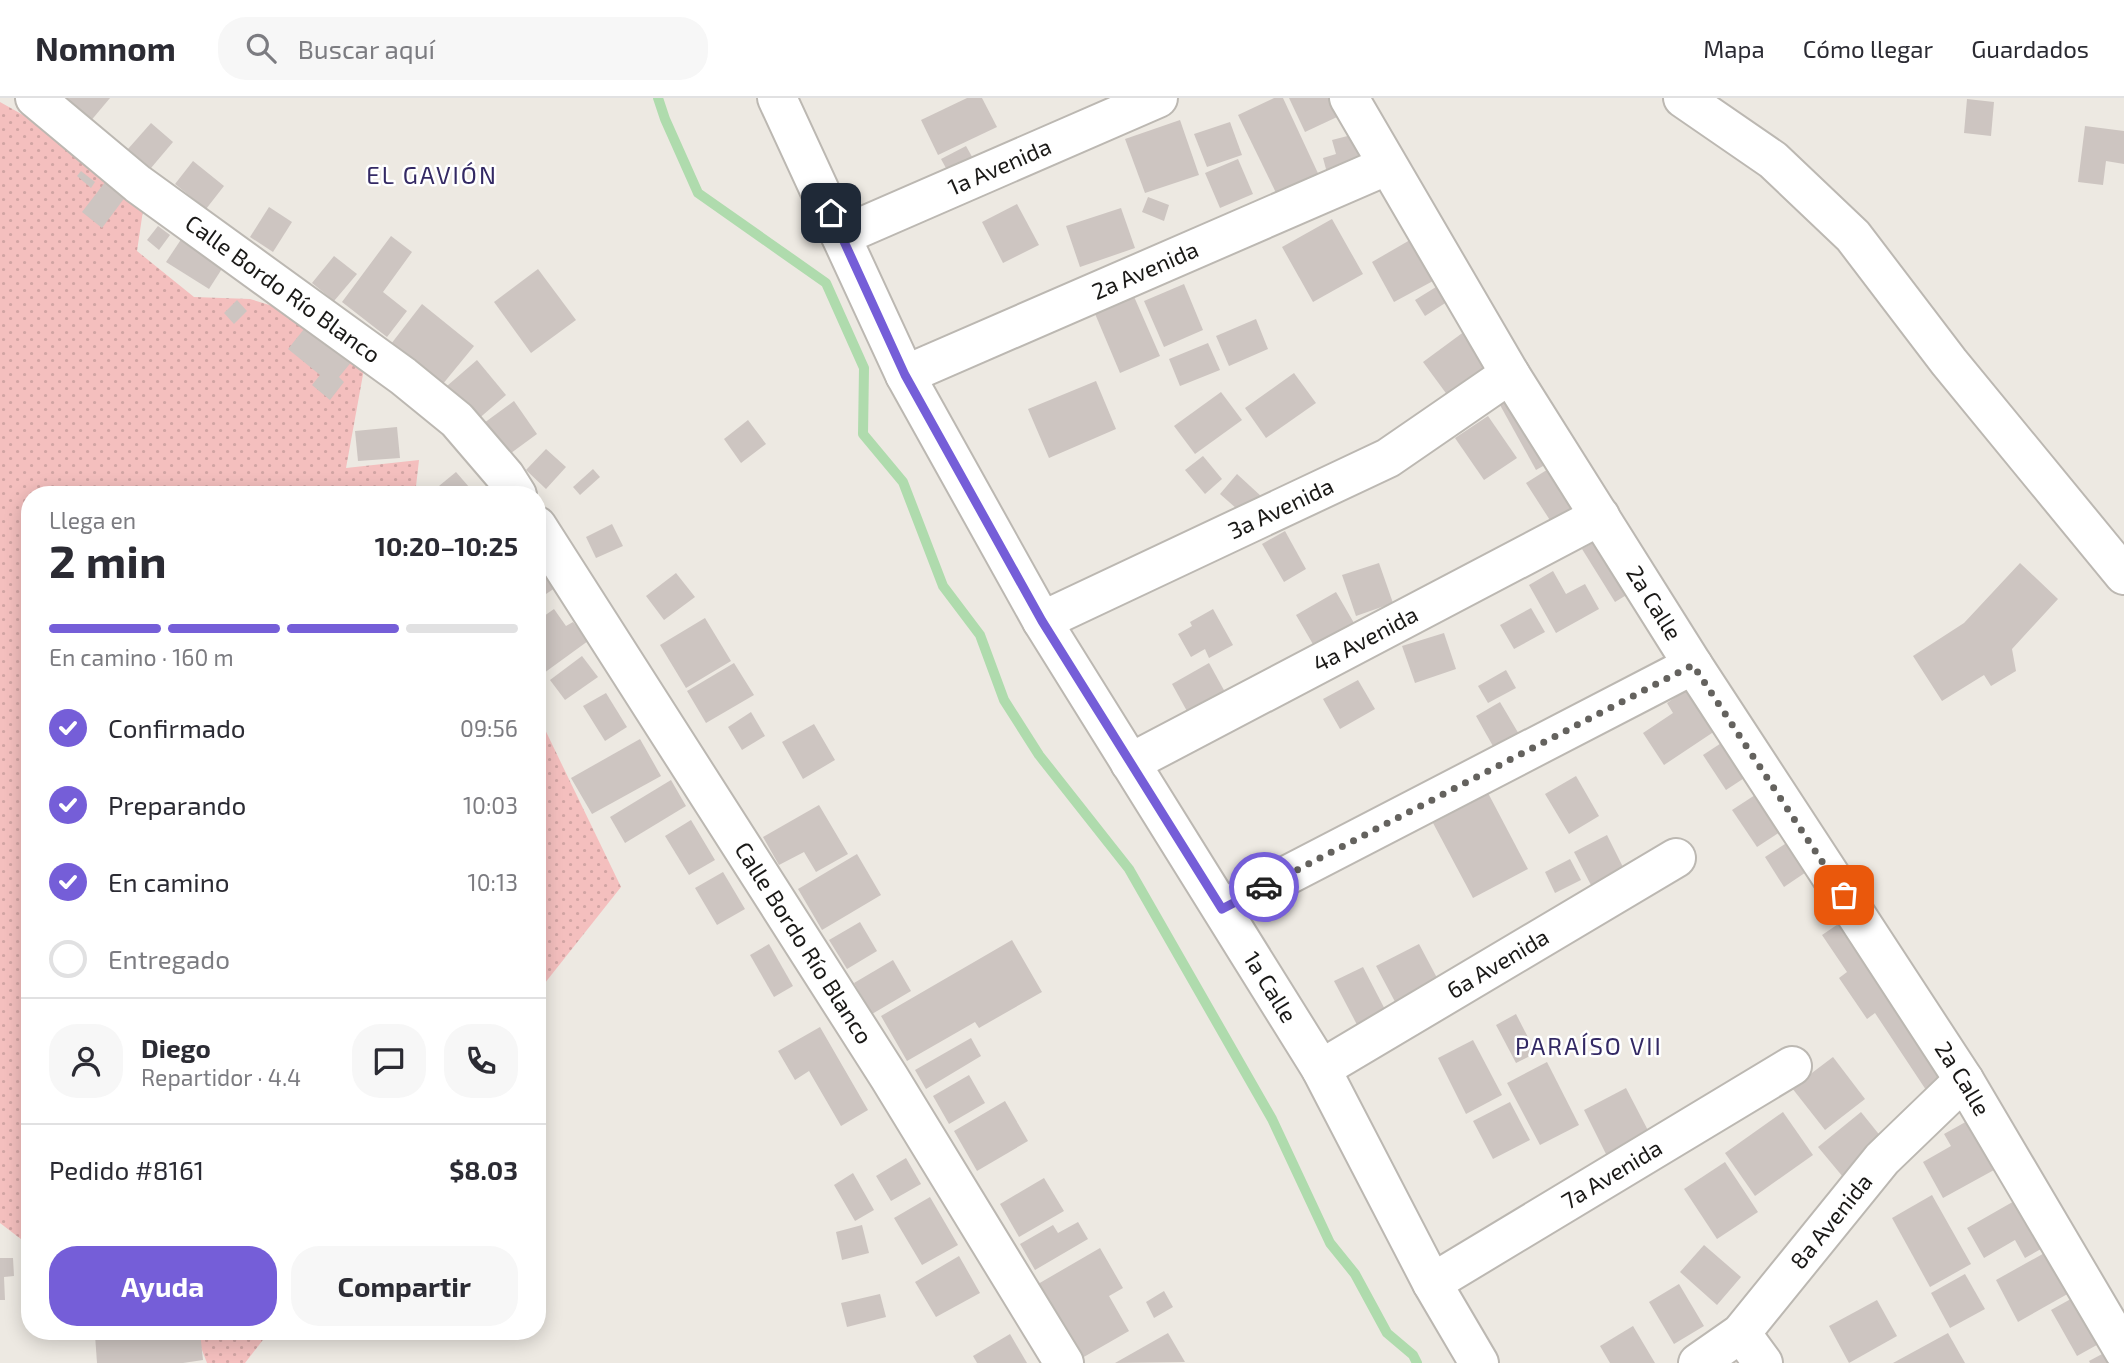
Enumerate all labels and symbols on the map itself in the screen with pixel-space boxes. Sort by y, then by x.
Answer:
street label: 1a Avenida [943,131,1055,201]
district label: EL GAVIÓN [366,160,498,189]
pin [801,183,861,243]
street label: Calle Bordo Río Blanco [180,208,386,368]
street label: 2a Avenida [1087,234,1202,305]
street label: 3a Avenida [1223,471,1338,544]
street label: 2a Calle [1621,560,1689,645]
street label: 4a Avenida [1308,599,1422,677]
street label: Calle Bordo Río Blanco [730,836,879,1049]
courier [1229,852,1299,922]
pin [1814,865,1874,925]
street label: 6a Avenida [1442,922,1554,1004]
street label: 1a Calle [1238,946,1304,1027]
district label: PARAÍSO VII [1515,1031,1663,1060]
street label: 2a Calle [1929,1036,1997,1120]
street label: 7a Avenida [1556,1133,1667,1215]
street label: 8a Avenida [1784,1168,1877,1274]

